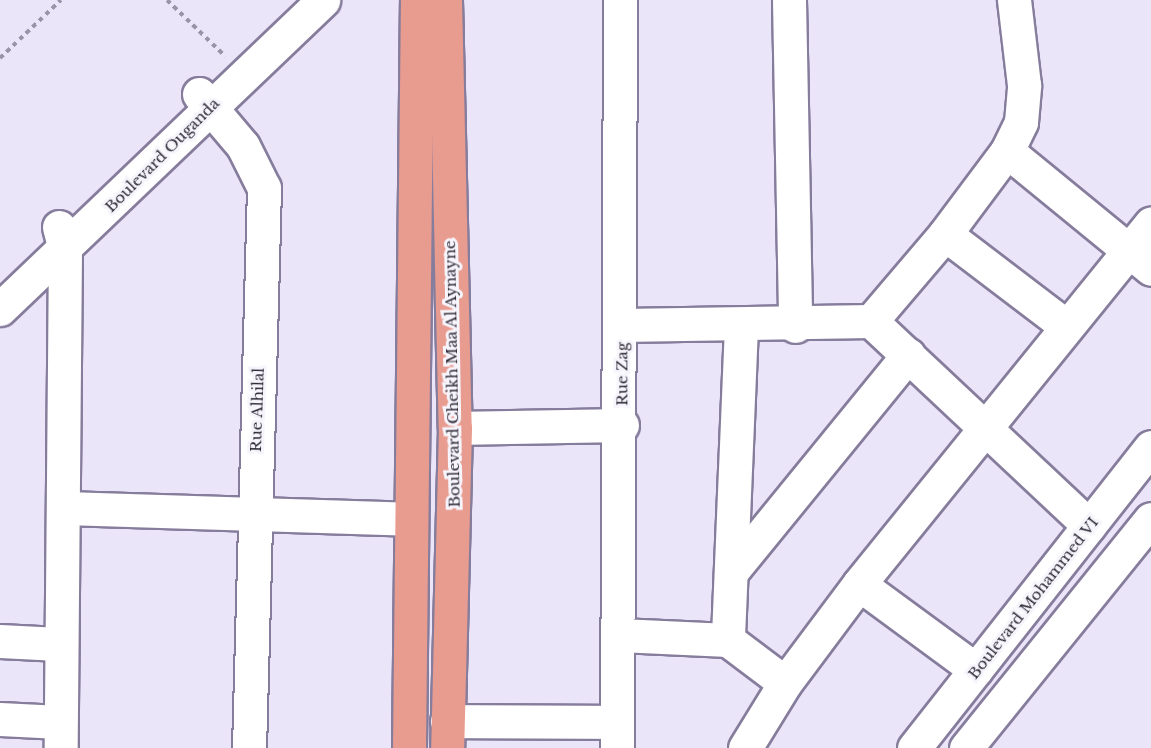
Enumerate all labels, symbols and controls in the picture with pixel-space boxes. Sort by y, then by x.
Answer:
street label: Boulevard Ouganda [101,94,223,216]
street label: Boulevard Cheikh Maa Al Aynayne [441,240,463,508]
street label: Rue Zag [613,342,631,406]
street label: Rue Alhilal [247,367,267,453]
street label: Boulevard Mohammed VI [964,513,1102,683]

